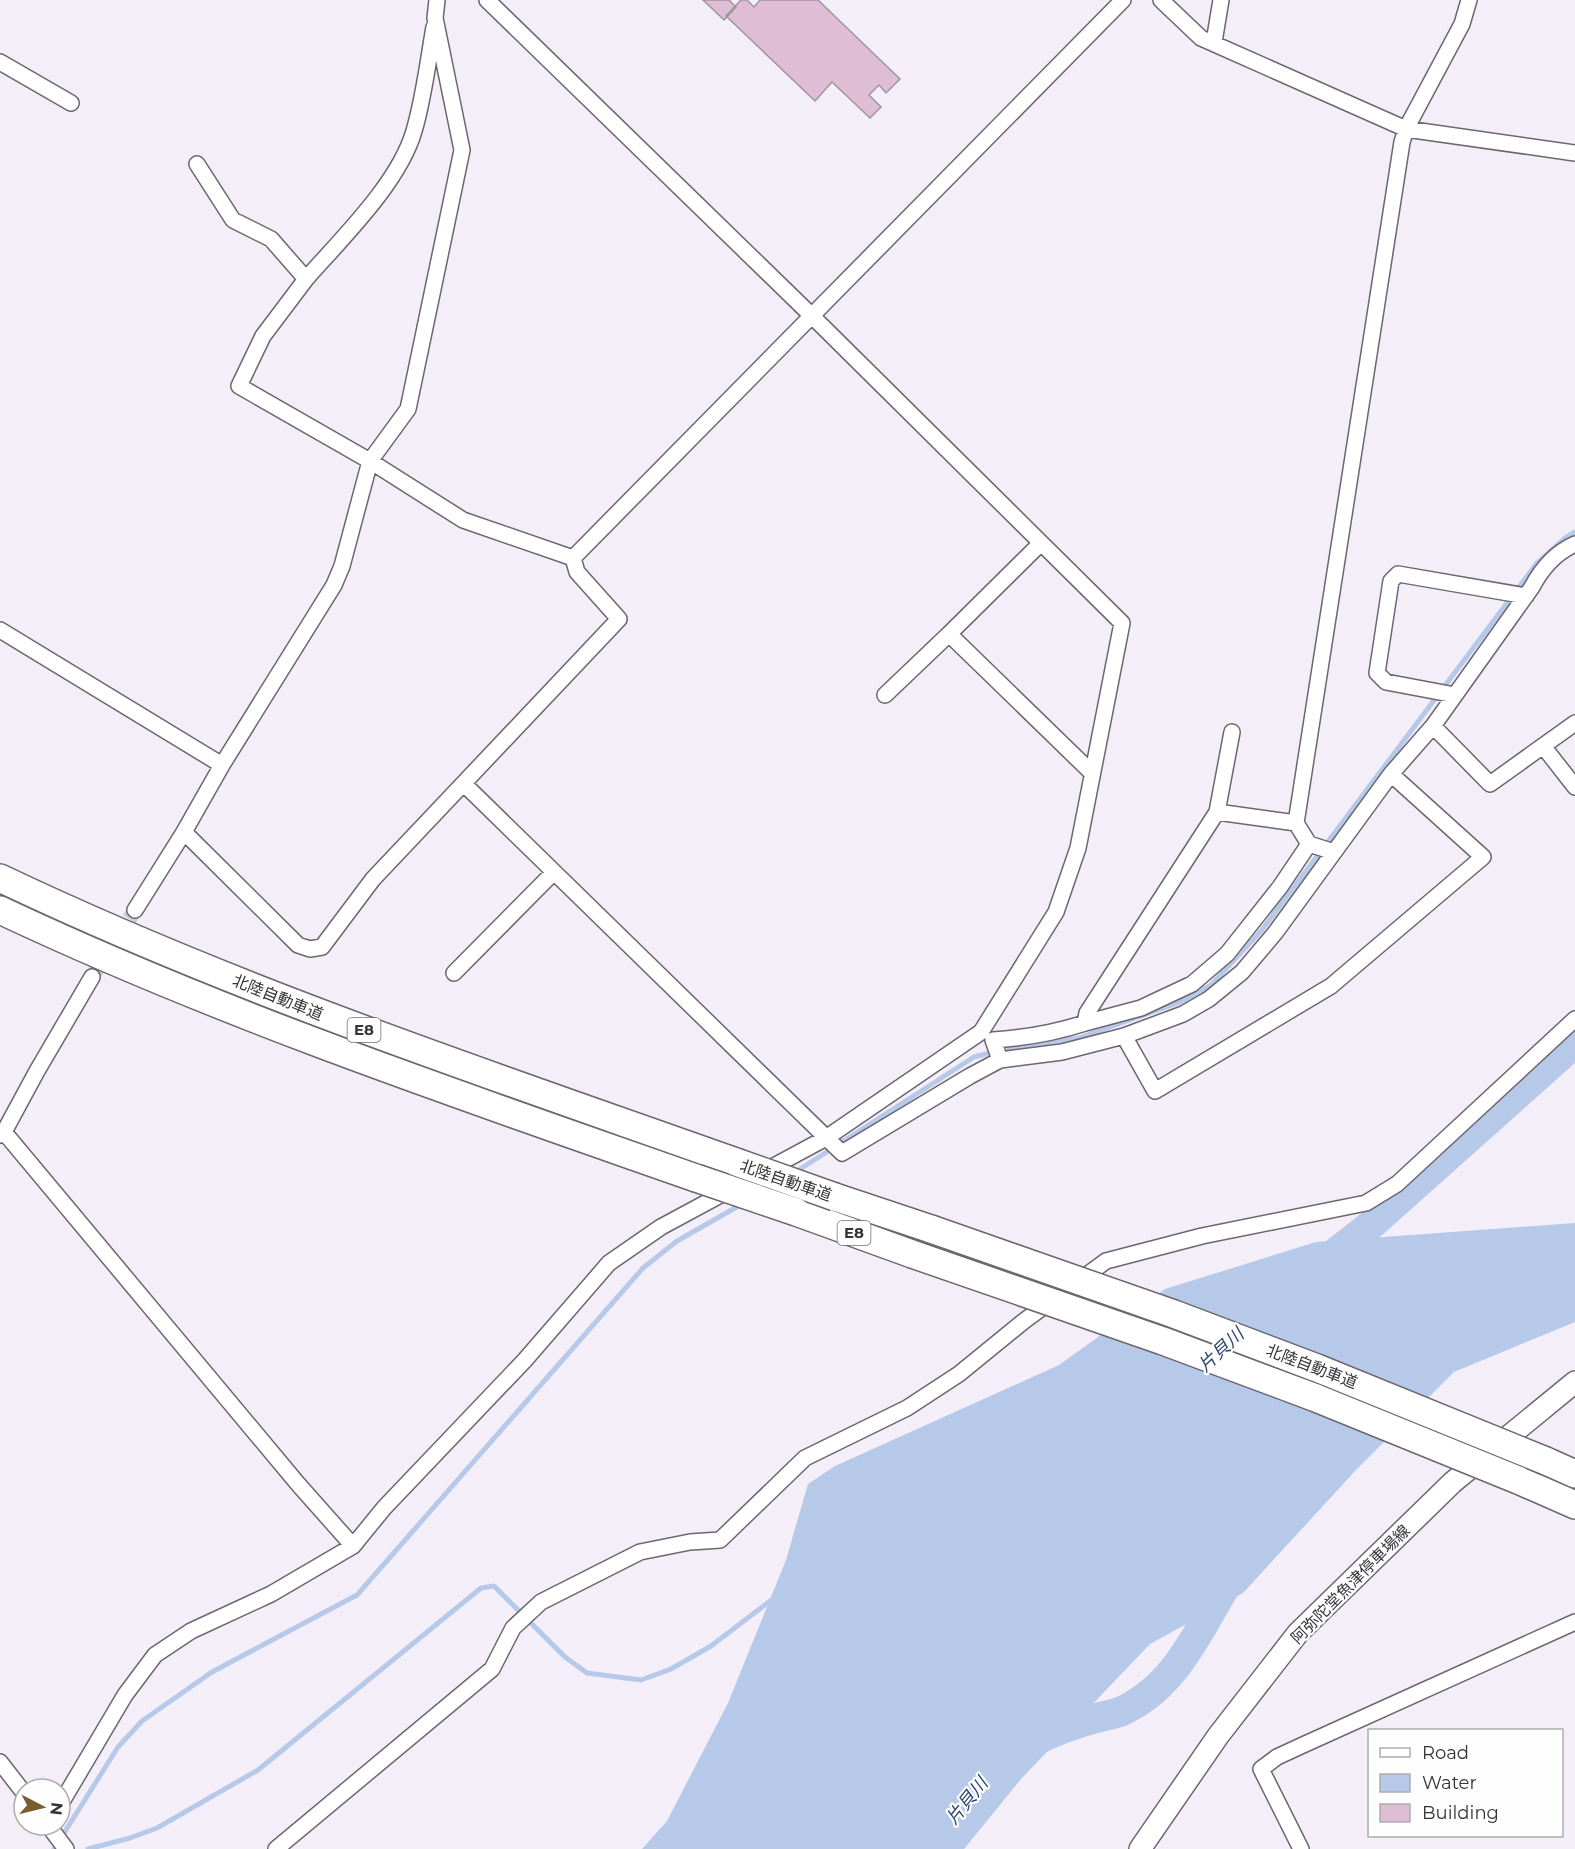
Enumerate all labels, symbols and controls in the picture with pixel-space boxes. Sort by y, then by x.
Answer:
street label: 北陸自動車道 [230,971,326,1024]
road number: E8 [348,1018,380,1042]
street label: 北陸自動車道 [737,1156,834,1205]
road number: E8 [838,1221,870,1245]
water label: 片貝川 [1194,1322,1250,1376]
street label: 北陸自動車道 [1264,1340,1360,1393]
street label: 阿弥陀堂魚津停車場線 [1287,1521,1414,1648]
legend [1368,1729,1563,1837]
text: Road [1422,1742,1469,1764]
water label: 片貝川 [941,1772,994,1829]
text: Water [1422,1772,1477,1794]
north arrow [12,1777,72,1837]
text: N [46,1801,67,1816]
text: Building [1422,1802,1499,1824]

